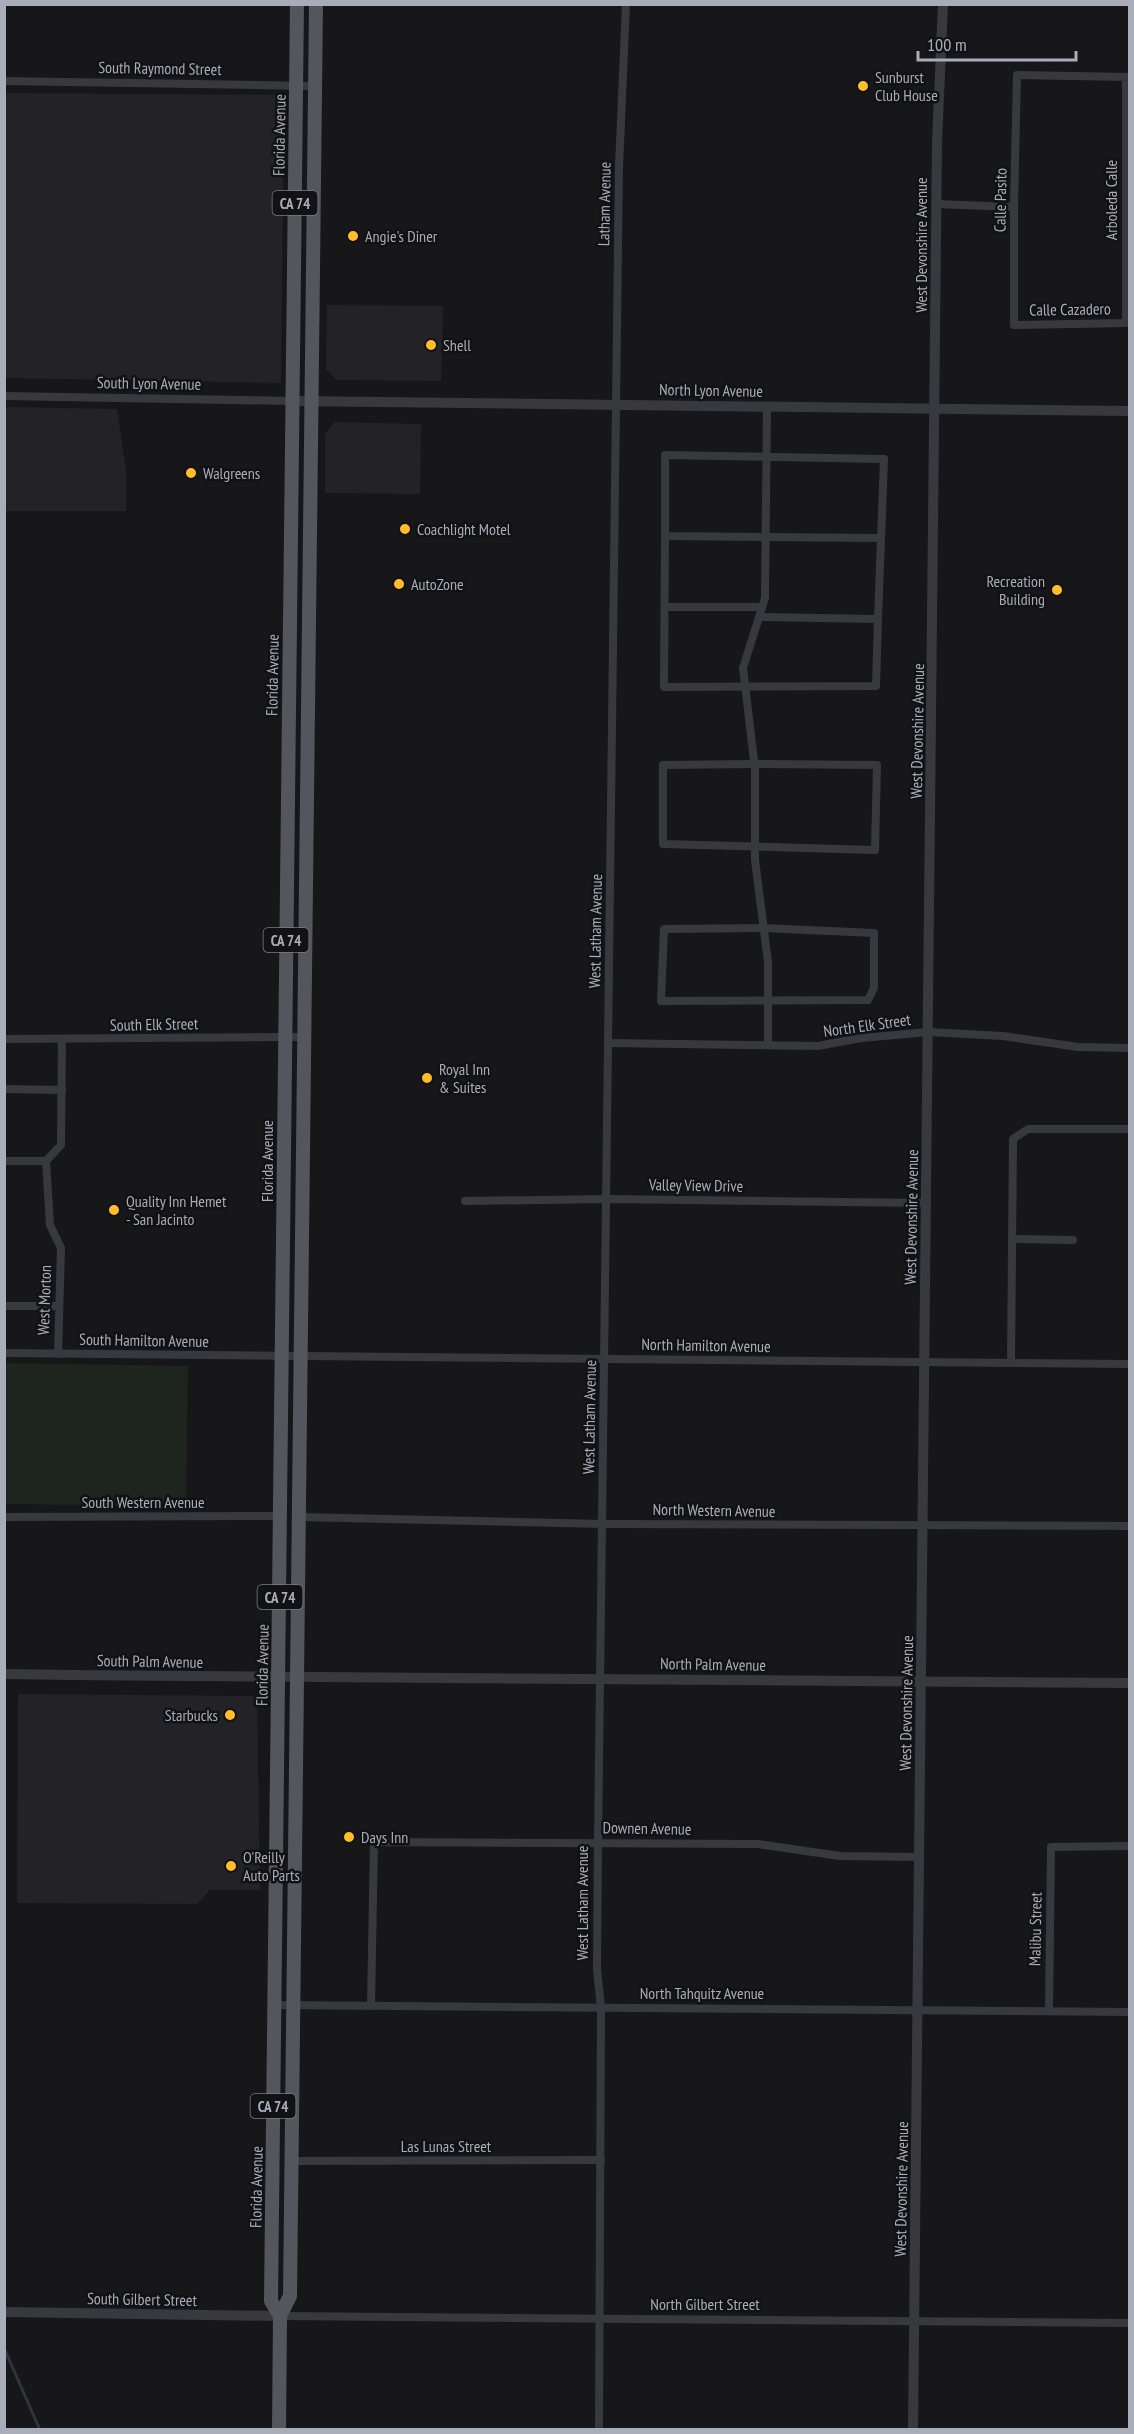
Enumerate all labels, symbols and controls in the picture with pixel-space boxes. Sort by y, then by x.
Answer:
scale bar [918,24,1076,62]
text: 100 m [927,33,967,56]
street label: South Raymond Street [98,57,222,79]
place label: Sunburst Club House [875,67,938,105]
marker: Sunburst Club House [856,79,870,93]
street label: Florida Avenue [268,94,290,176]
street label: Arboleda Calle [1101,160,1121,240]
street label: Latham Avenue [593,162,615,246]
street label: Calle Pasito [989,168,1011,232]
street label: West Devonshire Avenue [911,177,931,313]
road number: CA 74 [272,191,318,215]
place label: Angie's Diner [365,226,438,246]
marker: Angie's Diner [346,229,360,243]
street label: Calle Cazadero [1029,298,1111,320]
place label: Shell [443,335,471,355]
marker: Shell [424,338,438,352]
street label: South Lyon Avenue [97,372,201,394]
street label: North Lyon Avenue [659,379,763,401]
place label: Walgreens [203,463,260,483]
marker: Walgreens [184,466,198,480]
place label: Coachlight Motel [417,519,511,539]
marker: Coachlight Motel [398,522,412,536]
place label: Recreation Building [987,571,1045,609]
place label: AutoZone [411,574,464,594]
marker: AutoZone [392,577,406,591]
marker: Recreation Building [1050,583,1064,597]
street label: Florida Avenue [261,634,283,716]
street label: West Devonshire Avenue [906,663,928,799]
street label: West Latham Avenue [584,874,606,988]
road number: CA 74 [264,928,308,952]
street label: North Elk Street [822,1009,913,1041]
street label: South Elk Street [110,1013,199,1035]
place label: Royal Inn & Suites [439,1059,490,1097]
marker: Royal Inn & Suites [420,1071,434,1085]
street label: Florida Avenue [257,1120,277,1202]
street label: West Devonshire Avenue [900,1149,922,1285]
street label: Valley View Drive [648,1174,743,1196]
place label: Quality Inn Hemet - San Jacinto [126,1191,227,1229]
marker: Quality Inn Hemet - San Jacinto [107,1203,121,1217]
street label: West Morton [33,1265,55,1335]
street label: South Hamilton Avenue [79,1329,209,1351]
street label: North Hamilton Avenue [641,1334,771,1356]
street label: West Latham Avenue [578,1360,600,1474]
street label: South Western Avenue [81,1492,205,1512]
street label: North Western Avenue [652,1499,776,1521]
road number: CA 74 [258,1585,302,1609]
street label: Florida Avenue [251,1624,273,1706]
street label: West Devonshire Avenue [895,1635,917,1771]
street label: South Palm Avenue [97,1650,203,1672]
street label: North Palm Avenue [660,1653,766,1675]
place label: Starbucks [165,1705,218,1725]
marker: Starbucks [223,1708,237,1722]
street label: Downen Avenue [602,1817,692,1839]
place label: Days Inn [361,1827,408,1847]
marker: Days Inn [342,1830,356,1844]
street label: West Latham Avenue [572,1846,592,1960]
place label: O'Reilly Auto Parts [243,1847,300,1885]
marker: O'Reilly Auto Parts [224,1859,238,1873]
street label: Malibu Street [1024,1891,1046,1966]
street label: North Tahquitz Avenue [640,1983,764,2003]
road number: CA 74 [250,2094,296,2118]
street label: West Devonshire Avenue [890,2121,912,2257]
street label: Las Lunas Street [401,2136,492,2156]
street label: Florida Avenue [245,2146,267,2228]
street label: South Gilbert Street [87,2288,198,2310]
street label: North Gilbert Street [650,2294,760,2314]

